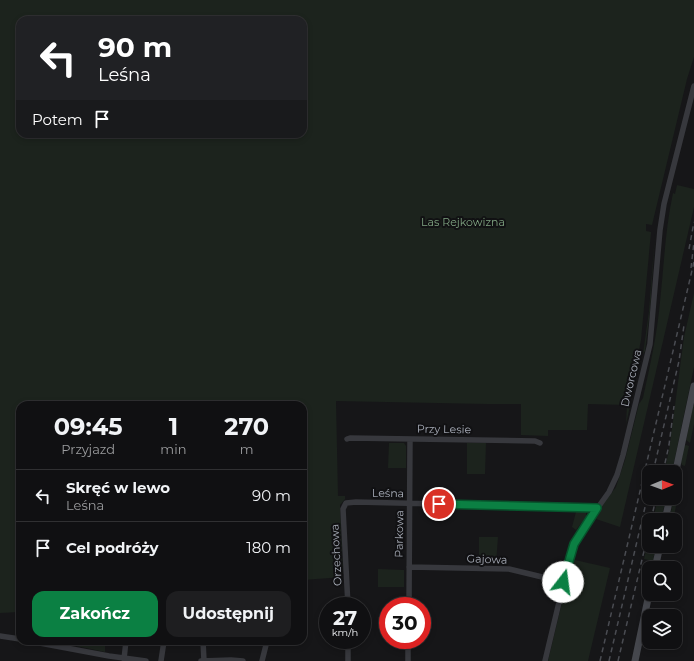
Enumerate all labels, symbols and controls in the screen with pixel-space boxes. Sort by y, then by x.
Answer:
text: 90 m [98,30,172,64]
icon: left [32,32,84,84]
text: Leśna [98,64,151,86]
icon: arrive [91,108,113,130]
text: Potem [32,110,83,129]
park label: Las Rejkowizna [421,215,505,229]
street label: Dworcowa [618,348,644,408]
text: 09:45 [54,412,123,441]
text: 1 [169,412,178,441]
text: 270 [224,412,269,441]
street label: Przy Lesie [417,422,472,436]
text: Przyjazd [61,441,115,457]
text: min [160,441,186,457]
text: m [240,441,254,457]
north arrow [642,465,682,505]
map controls [642,465,682,649]
text: Skręć w lewo [66,478,170,497]
icon: left [32,485,54,507]
text: 90 m [252,486,291,505]
street label: Leśna [372,486,404,500]
pin [422,487,456,521]
icon: arrive [428,493,450,515]
text: Leśna [66,497,104,513]
street label: Parkowa [392,510,406,558]
button: sound [642,513,682,553]
street label: Orzechowa [327,524,345,586]
icon: arrive [32,537,54,559]
text: Cel podróży [66,538,158,557]
text: 180 m [246,538,291,557]
street label: Gajowa [466,551,508,567]
position arrow [542,561,584,603]
button: search [642,561,682,601]
button: Zakończ [32,591,158,637]
button: Udostępnij [166,591,291,637]
speed limit sign: 30 [379,597,431,649]
text: 27 [333,606,357,630]
button: layers [642,609,682,649]
text: km/h [332,626,358,639]

